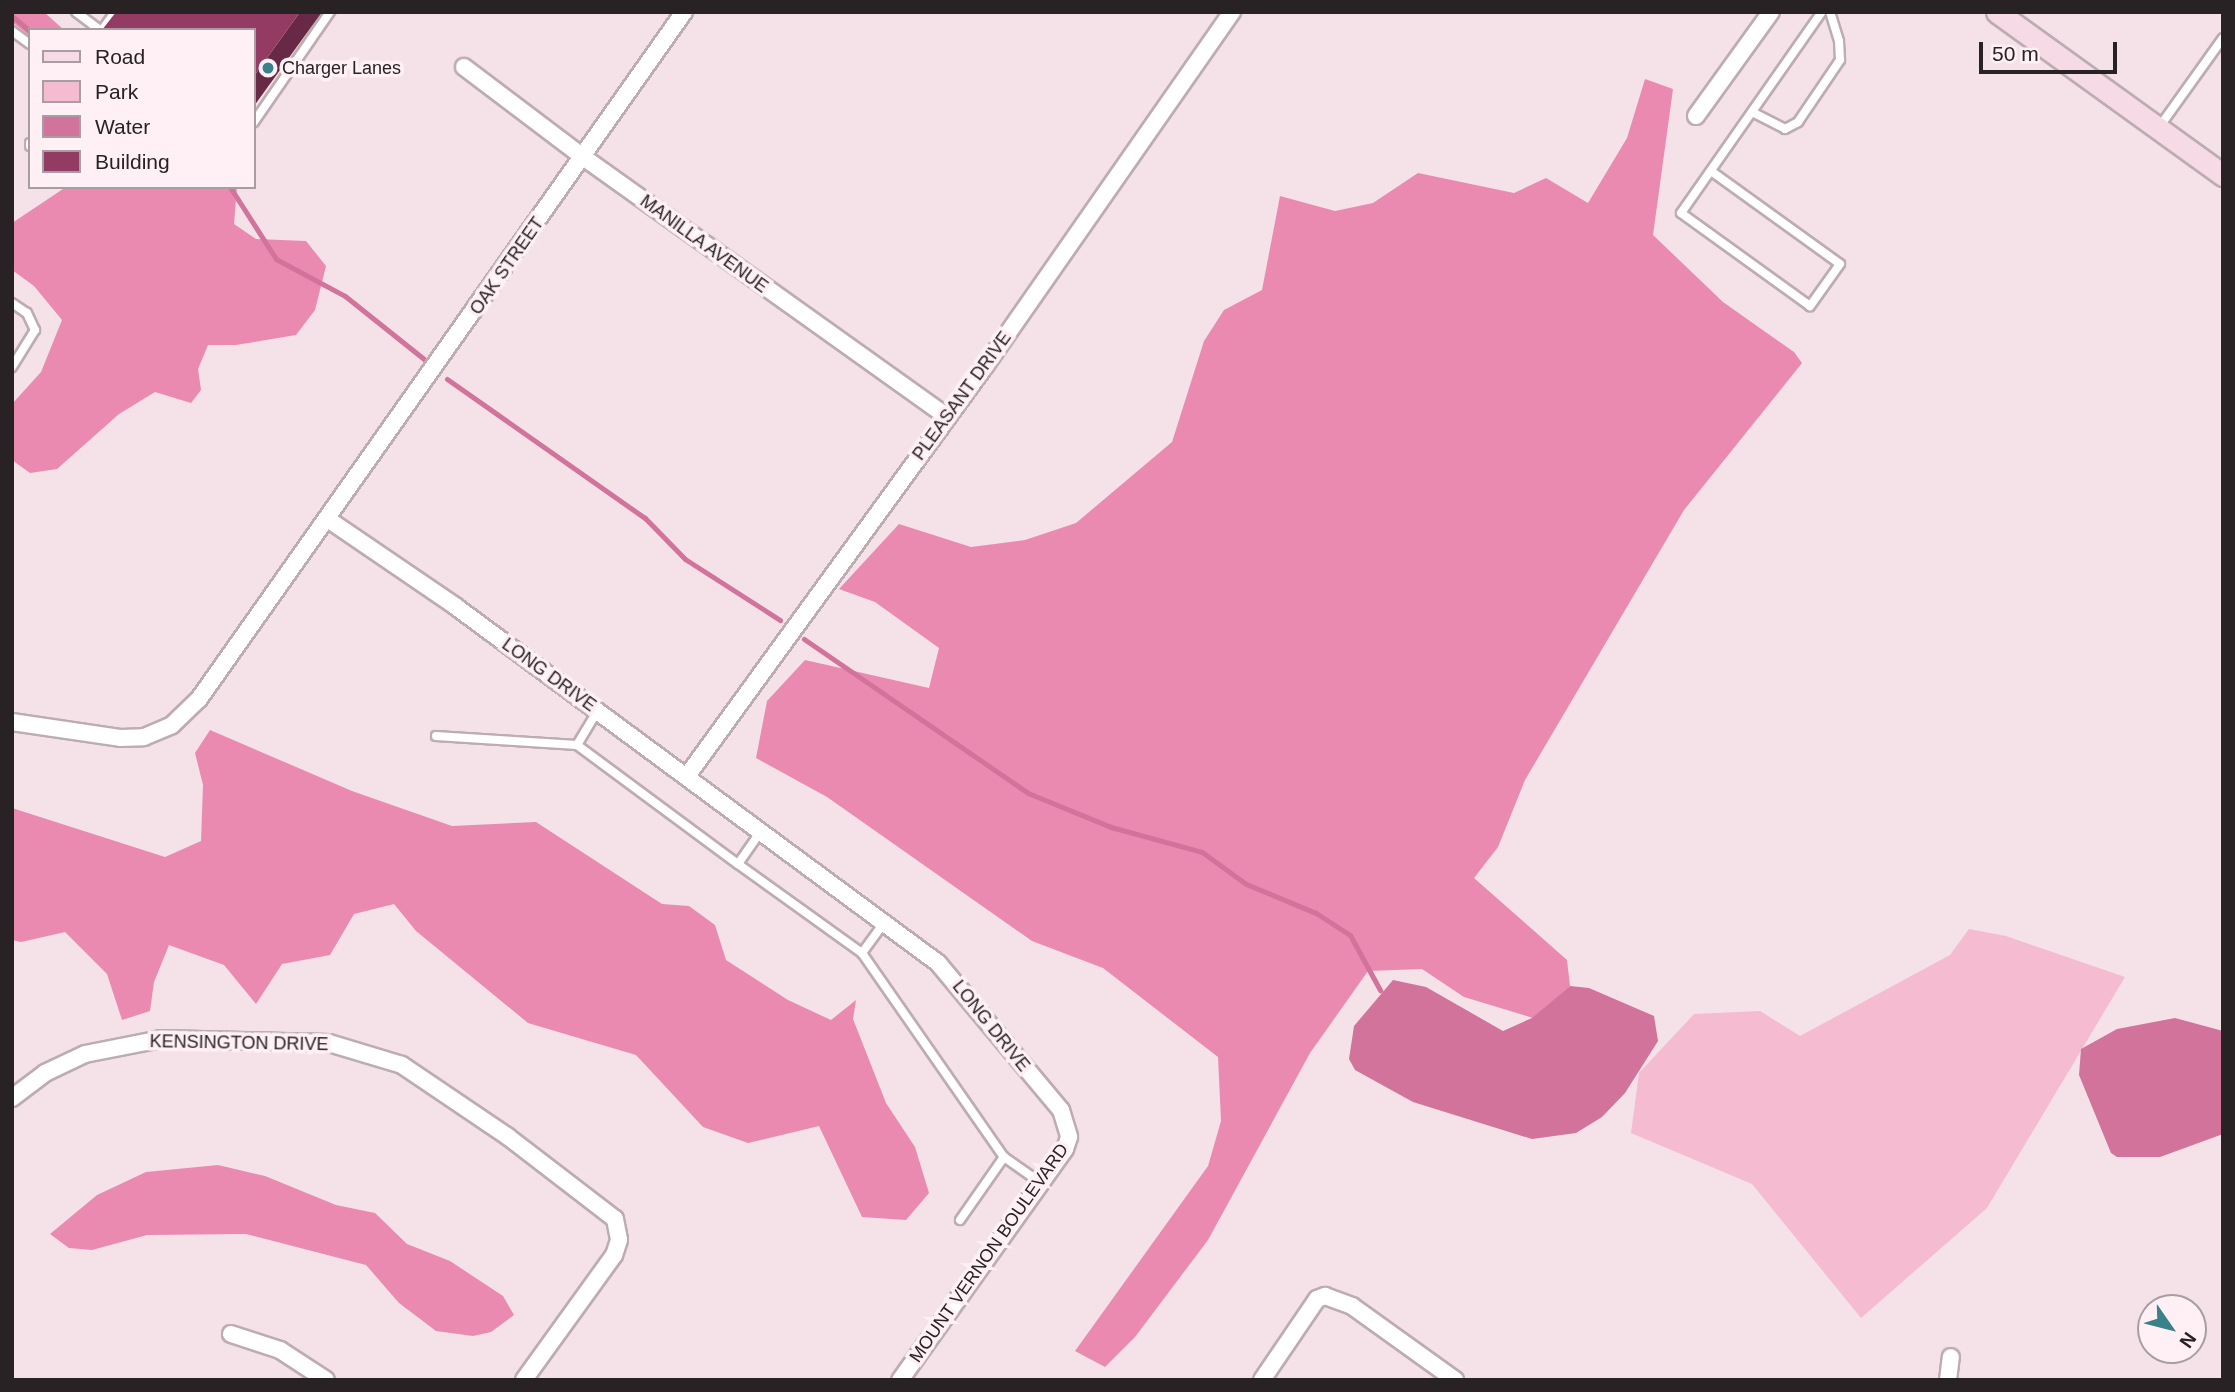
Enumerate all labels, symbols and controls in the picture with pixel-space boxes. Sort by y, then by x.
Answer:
legend [28,28,256,189]
scale bar [1983,28,2121,72]
text: 50 m [1992,42,2039,65]
text: Road [95,45,145,68]
place label: Charger Lanes [282,57,401,79]
marker: Charger Lanes [260,60,276,76]
text: Park [95,80,138,103]
text: Water [95,115,150,138]
text: Building [95,150,170,173]
street label: MANILLA AVENUE [635,190,773,298]
street label: OAK STREET [465,213,549,319]
street label: PLEASANT DRIVE [908,327,1016,465]
street label: LONG DRIVE [498,634,600,716]
street label: LONG DRIVE [948,976,1034,1076]
street label: KENSINGTON DRIVE [149,1031,329,1055]
street label: MOUNT VERNON BOULEVARD [905,1139,1073,1367]
north arrow [2137,1294,2207,1364]
text: N [2175,1329,2201,1352]

